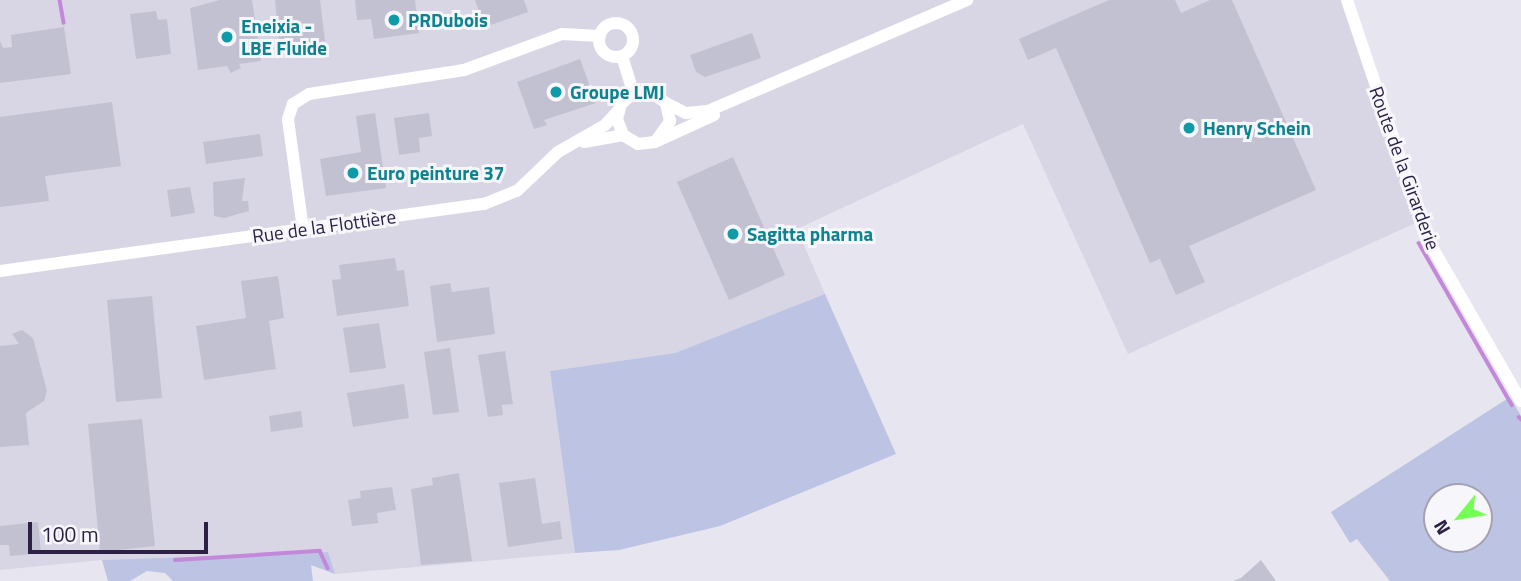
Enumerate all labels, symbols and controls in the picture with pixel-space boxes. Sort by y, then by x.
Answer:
place label: PRDubois [408,9,488,31]
marker: PRDubois [386,12,402,28]
place label: Eneixia - LBE Fluide [241,15,327,59]
marker: Eneixia - LBE Fluide [219,29,235,45]
place label: Groupe LMJ [570,81,665,103]
street label: Route de la Girarderie [1365,83,1445,253]
marker: Groupe LMJ [548,84,564,100]
place label: Henry Schein [1203,117,1311,139]
marker: Henry Schein [1181,120,1197,136]
place label: Euro peinture 37 [367,162,504,184]
marker: Euro peinture 37 [345,165,361,181]
street label: Rue de la Flottière [251,205,397,247]
place label: Sagitta pharma [747,223,873,245]
marker: Sagitta pharma [725,226,741,242]
north arrow [1423,483,1493,553]
scale bar [32,508,212,552]
text: N [1425,515,1457,541]
text: 100 m [41,518,98,550]

